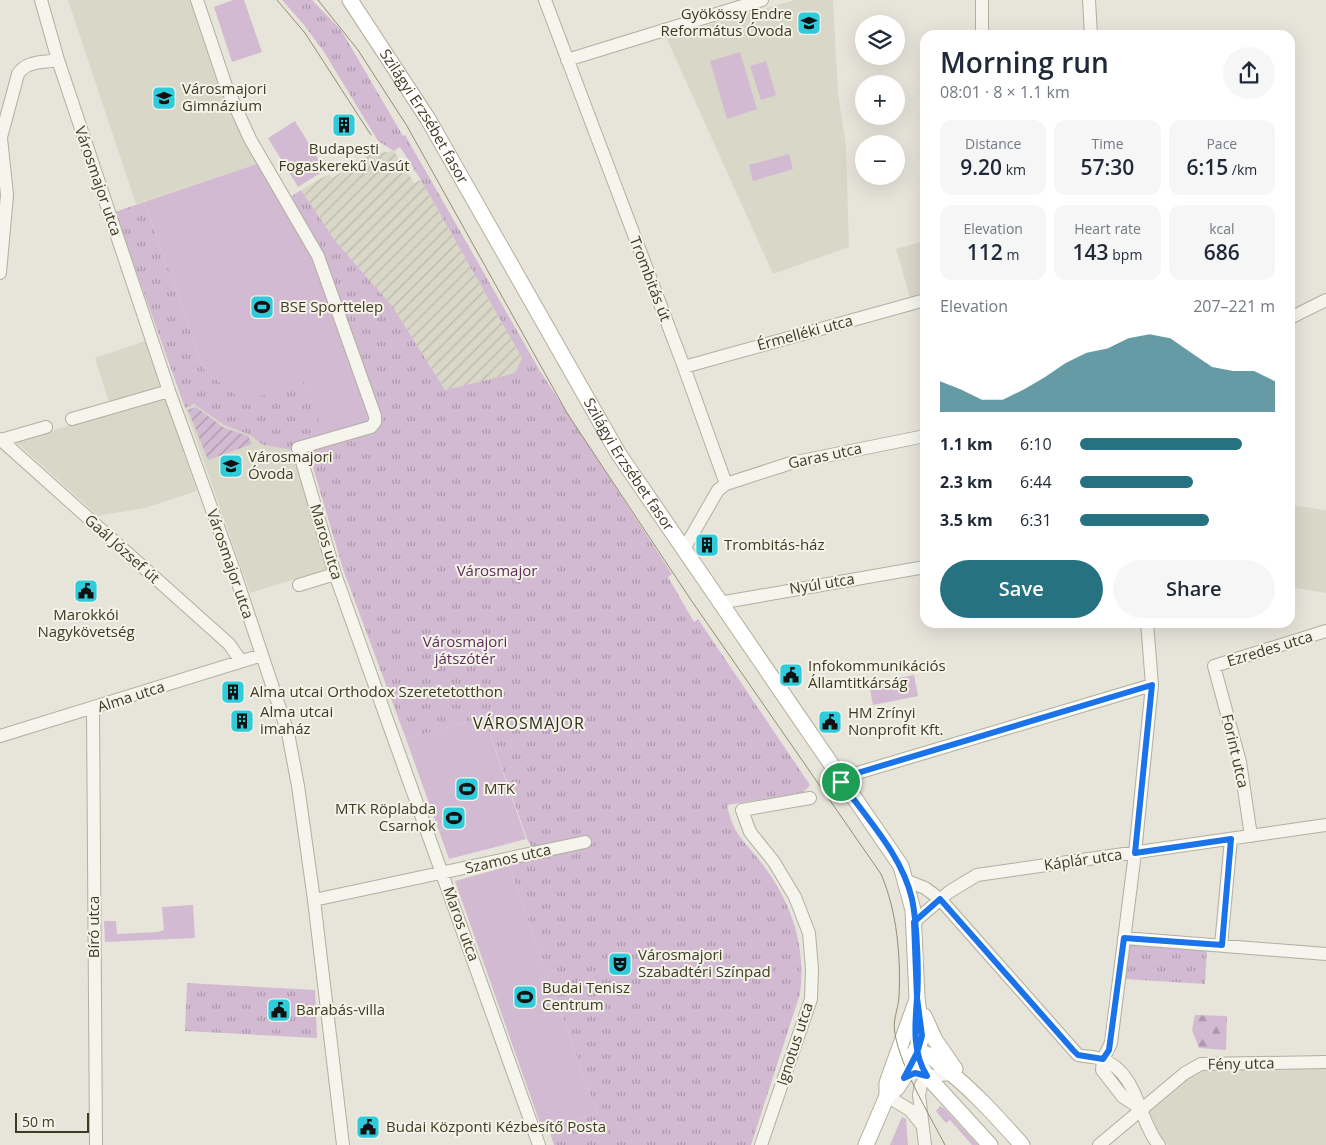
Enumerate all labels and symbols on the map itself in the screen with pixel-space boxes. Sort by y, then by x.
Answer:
place label: Gyökössy Endre Református Óvoda [661,3,792,40]
school or university icon: Gyökössy Endre Református Óvoda [796,10,822,36]
street label: Szilágyi Erzsébet fasor [376,45,474,187]
place label: Városmajori Gimnázium [182,78,267,115]
school or university icon: Városmajori Gimnázium [151,85,177,111]
building icon: Budapesti Fogaskerekű Vasút [331,112,357,138]
street label: Városmajor utca [71,123,127,238]
place label: Budapesti Fogaskerekű Vasút [278,138,410,175]
street label: Trombitás út [626,233,676,324]
sports icon: BSE Sporttelep [249,294,275,320]
place label: BSE Sporttelep [280,296,383,316]
street label: Érmelléki utca [755,310,855,354]
street label: Szilágyi Erzsébet fasor [580,394,679,534]
street label: Garas utca [786,437,863,473]
place label: Városmajori Óvoda [248,446,333,483]
school or university icon: Városmajori Óvoda [218,453,244,479]
street label: Maros utca [306,501,348,582]
street label: Városmajor utca [203,506,259,621]
street label: Gaál József út [81,509,164,587]
building icon: Trombitás-ház [694,532,720,558]
place label: Trombitás-ház [724,534,825,554]
park label: Városmajor [457,560,537,580]
street label: Nyúl utca [788,568,856,598]
public building icon: Marokkói Nagykövetség [73,578,99,604]
place label: Marokkói Nagykövetség [37,604,135,641]
street label: Ezredes utca [1224,626,1315,671]
park label: Városmajori játszótér [423,631,507,668]
place label: Infokommunikációs Államtitkárság [808,655,946,692]
public building icon: Infokommunikációs Államtitkárság [778,662,804,688]
street label: Alma utca [95,676,167,716]
building icon: Alma utcai Orthodox Szeretetotthon [220,679,246,705]
place label: Alma utcai Orthodox Szeretetotthon [250,681,503,701]
place label: Alma utcai imaház [260,701,333,738]
place label: HM Zrínyi Nonprofit Kft. [848,702,943,739]
building icon: Alma utcai imaház [229,708,255,734]
public building icon: HM Zrínyi Nonprofit Kft. [817,709,843,735]
district label: VÁROSMAJOR [473,712,585,734]
street label: Forint utca [1218,712,1254,790]
pin [820,761,862,803]
sports icon: MTK [454,776,480,802]
place label: MTK [484,778,516,798]
place label: MTK Röplabda Csarnok [335,798,436,835]
sports icon: MTK Röplabda Csarnok [441,805,467,831]
street label: Szamos utca [463,838,553,878]
street label: Káplár utca [1042,844,1123,874]
street label: Maros utca [439,884,485,964]
street label: Bíró utca [83,896,103,958]
place label: Városmajori Szabadtéri Színpad [638,944,771,981]
theatre icon: Városmajori Szabadtéri Színpad [607,951,633,977]
place label: Budai Tenisz Centrum [542,977,630,1014]
sports icon: Budai Tenisz Centrum [512,984,538,1010]
public building icon: Barabás-villa [266,997,292,1023]
place label: Barabás-villa [296,999,385,1019]
street label: Ignotus utca [771,1000,817,1088]
street label: Fény utca [1207,1052,1275,1074]
scale bar [15,1110,89,1133]
public building icon: Budai Központi Kézbesítő Posta [355,1114,381,1140]
place label: Budai Központi Kézbesítő Posta [386,1116,606,1136]

